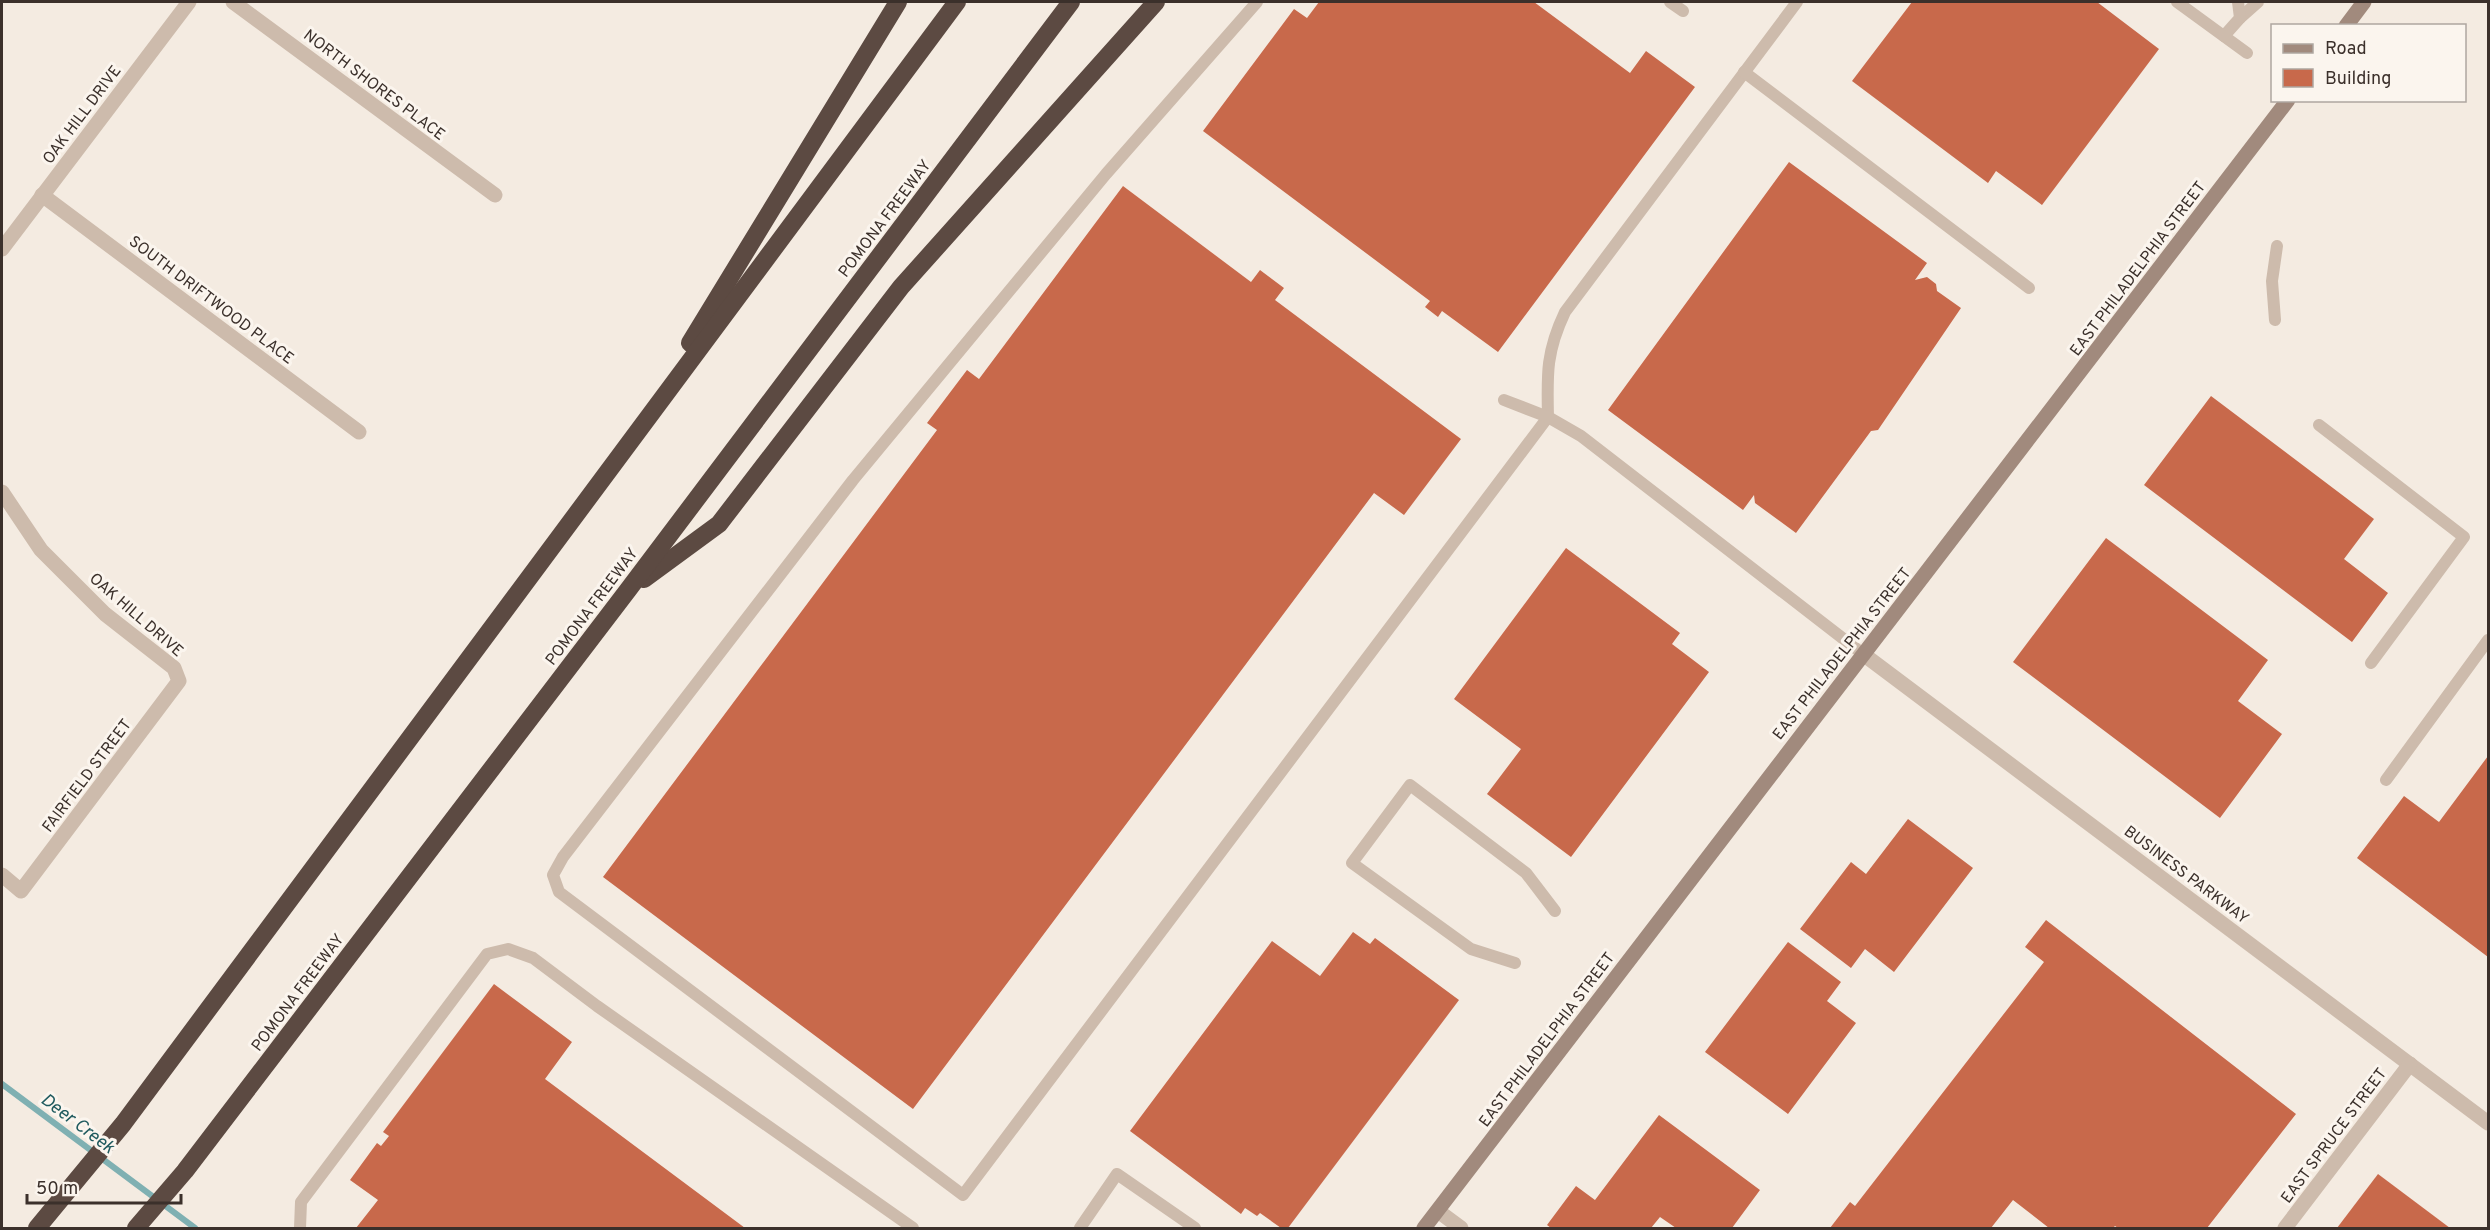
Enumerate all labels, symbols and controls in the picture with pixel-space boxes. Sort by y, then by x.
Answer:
legend [2271,24,2466,102]
street label: NORTH SHORES PLACE [299,26,449,145]
text: Road [2325,38,2367,61]
street label: OAK HILL DRIVE [39,62,126,169]
text: Building [2325,68,2391,91]
street label: POMONA FREEWAY [835,156,936,282]
street label: EAST PHILADELPHIA STREET [2066,178,2211,361]
street label: SOUTH DRIFTWOOD PLACE [124,232,297,369]
street label: POMONA FREEWAY [542,544,643,670]
street label: EAST PHILADELPHIA STREET [1769,564,1916,745]
street label: OAK HILL DRIVE [84,569,187,662]
street label: FAIRFIELD STREET [39,716,137,837]
street label: BUSINESS PARKWAY [2119,822,2252,929]
street label: POMONA FREEWAY [248,930,349,1056]
street label: EAST PHILADELPHIA STREET [1475,949,1620,1132]
street label: EAST SPRUCE STREET [2277,1065,2392,1208]
water label: Deer Creek [36,1089,119,1160]
scale bar [27,1167,182,1205]
text: 50 m [36,1178,78,1201]

